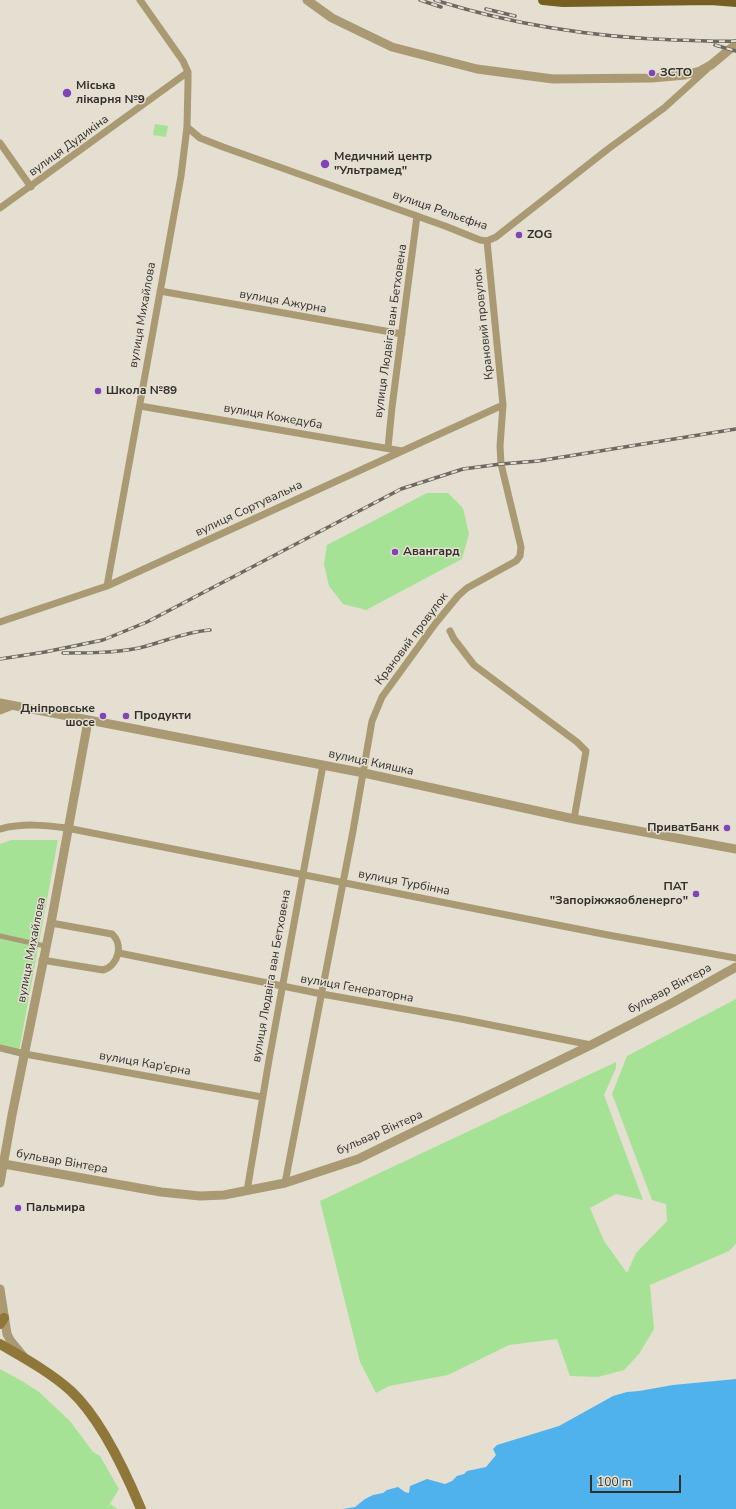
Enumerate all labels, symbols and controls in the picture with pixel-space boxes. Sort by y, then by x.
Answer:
place label: ЗСТО [660,66,692,80]
marker: ЗСТО [647,68,657,78]
place label: Міська лікарня №9 [76,79,145,107]
marker: Міська лікарня №9 [61,87,73,99]
street label: вулиця Дудикіна [26,112,112,180]
place label: Медичний центр "Ультрамед" [334,150,432,178]
marker: Медичний центр "Ультрамед" [319,158,331,170]
street label: вулиця Рельєфна [391,188,489,234]
place label: ZOG [527,228,552,242]
marker: ZOG [514,230,524,240]
street label: вулиця Людвіга ван Бетховена [372,243,410,419]
street label: вулиця Михайлова [127,261,159,369]
street label: Крановий провулок [471,267,497,381]
street label: вулиця Ажурна [238,287,328,317]
place label: Школа №89 [106,384,177,398]
marker: Школа №89 [93,386,103,396]
street label: вулиця Кожедуба [222,401,324,433]
street label: вулиця Сортувальна [193,478,305,540]
place label: Авангард [403,545,460,559]
marker: Авангард [390,547,400,557]
street label: Крановий провулок [372,590,452,688]
place label: Дніпровське шосе [21,702,95,730]
place label: Продукти [134,709,191,723]
marker: Дніпровське шосе [98,711,108,721]
marker: Продукти [121,711,131,721]
street label: вулиця Кияшка [327,747,415,779]
place label: ПриватБанк [647,821,719,835]
marker: ПриватБанк [722,823,732,833]
street label: вулиця Турбінна [357,867,451,899]
place label: ПАТ "Запоріжжяобленерго" [550,880,688,908]
street label: вулиця Людвіга ван Бетховена [250,888,294,1064]
marker: ПАТ "Запоріжжяобленерго" [691,889,701,899]
street label: вулиця Михайлова [15,896,49,1004]
street label: бульвар Вінтера [626,961,714,1017]
street label: вулиця Генераторна [299,972,415,1006]
street label: вулиця Кар’єрна [98,1049,192,1079]
street label: бульвар Вінтера [335,1108,425,1158]
street label: бульвар Вінтера [15,1147,109,1177]
place label: Пальмира [26,1201,85,1215]
marker: Пальмира [13,1203,23,1213]
scale bar [592,1467,683,1493]
text: 100 m [597,1474,632,1490]

